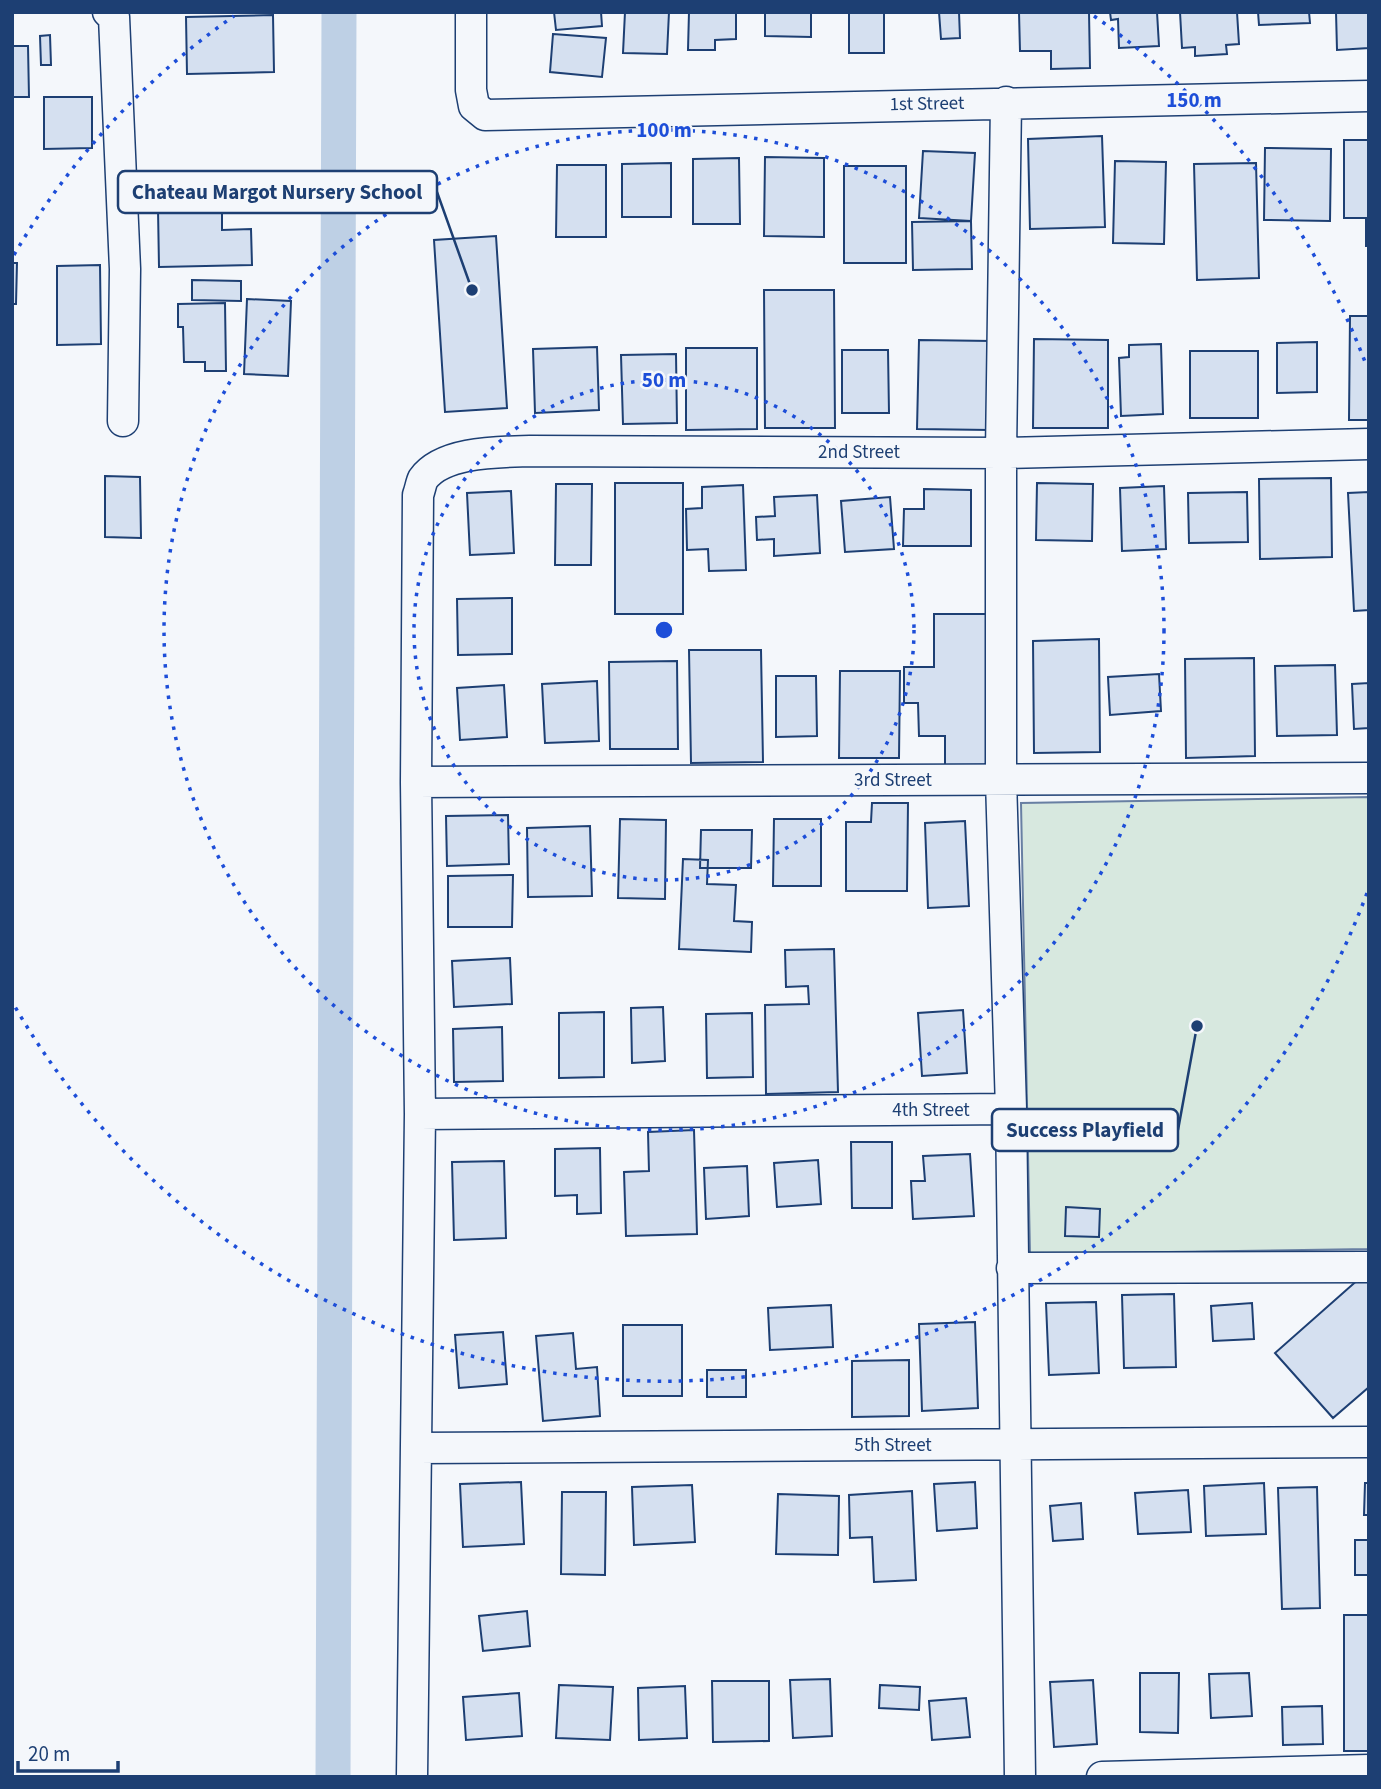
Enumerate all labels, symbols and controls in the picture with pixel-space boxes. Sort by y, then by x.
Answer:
text: 150 m [1166,85,1222,115]
street label: 1st Street [889,90,965,118]
text: 100 m [636,115,692,145]
callout: Chateau Margot Nursery School [118,171,437,213]
text: Chateau Margot Nursery School [132,177,422,207]
text: 50 m [642,365,686,395]
street label: 2nd Street [818,439,900,466]
centre of rings [652,618,676,642]
street label: 3rd Street [854,767,932,794]
street label: 4th Street [892,1097,970,1124]
callout: Success Playfield [992,1109,1178,1151]
text: Success Playfield [1006,1115,1164,1145]
street label: 5th Street [854,1432,932,1459]
scale bar [18,1730,117,1774]
text: 20 m [28,1739,70,1769]

